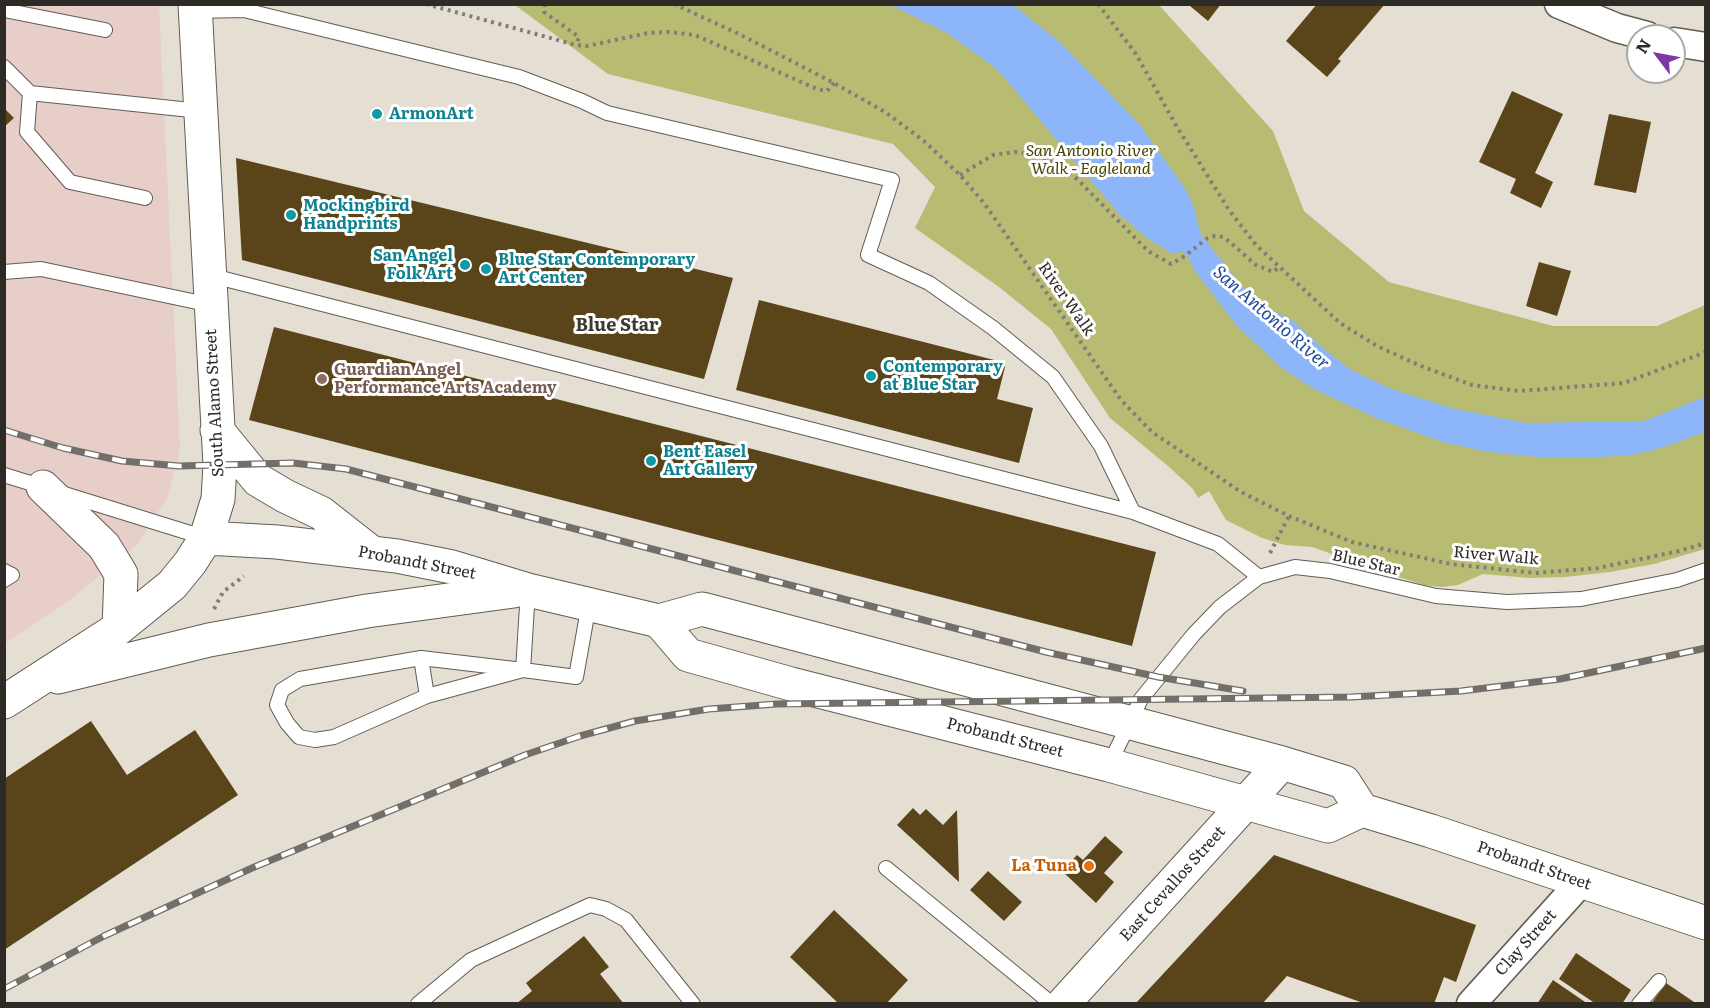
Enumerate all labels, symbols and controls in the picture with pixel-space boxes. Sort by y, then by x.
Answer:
north arrow [1626,24,1686,84]
text: N [1629,33,1656,58]
place label: ArmonArt [389,104,474,124]
marker: ArmonArt [370,107,384,121]
park label: San Antonio River Walk - Eagleland [1026,141,1156,179]
place label: Mockingbird Handprints [303,196,410,234]
marker: Mockingbird Handprints [284,208,298,222]
place label: San Angel Folk Art [373,246,453,284]
place label: Blue Star Contemporary Art Center [498,250,695,288]
marker: San Angel Folk Art [458,258,472,272]
street label: River Walk [1034,259,1098,339]
marker: Blue Star Contemporary Art Center [479,262,493,276]
water label: San Antonio River [1208,262,1334,374]
district label: Blue Star [575,315,659,337]
street label: South Alamo Street [202,329,228,477]
place label: Contemporary at Blue Star [883,357,1003,395]
place label: Guardian Angel Performance Arts Academy [334,360,557,398]
marker: Contemporary at Blue Star [864,369,878,383]
marker: Guardian Angel Performance Arts Academy [315,372,329,386]
place label: Bent Easel Art Gallery [663,442,754,480]
marker: Bent Easel Art Gallery [644,454,658,468]
street label: Probandt Street [356,542,478,584]
street label: River Walk [1453,543,1539,569]
street label: Blue Star [1330,546,1402,580]
street label: Probandt Street [945,714,1065,762]
street label: East Cevallos Street [1116,822,1230,946]
street label: Probandt Street [1474,837,1594,895]
place label: La Tuna [1011,856,1077,876]
marker: La Tuna [1082,859,1096,873]
street label: Clay Street [1491,906,1561,980]

